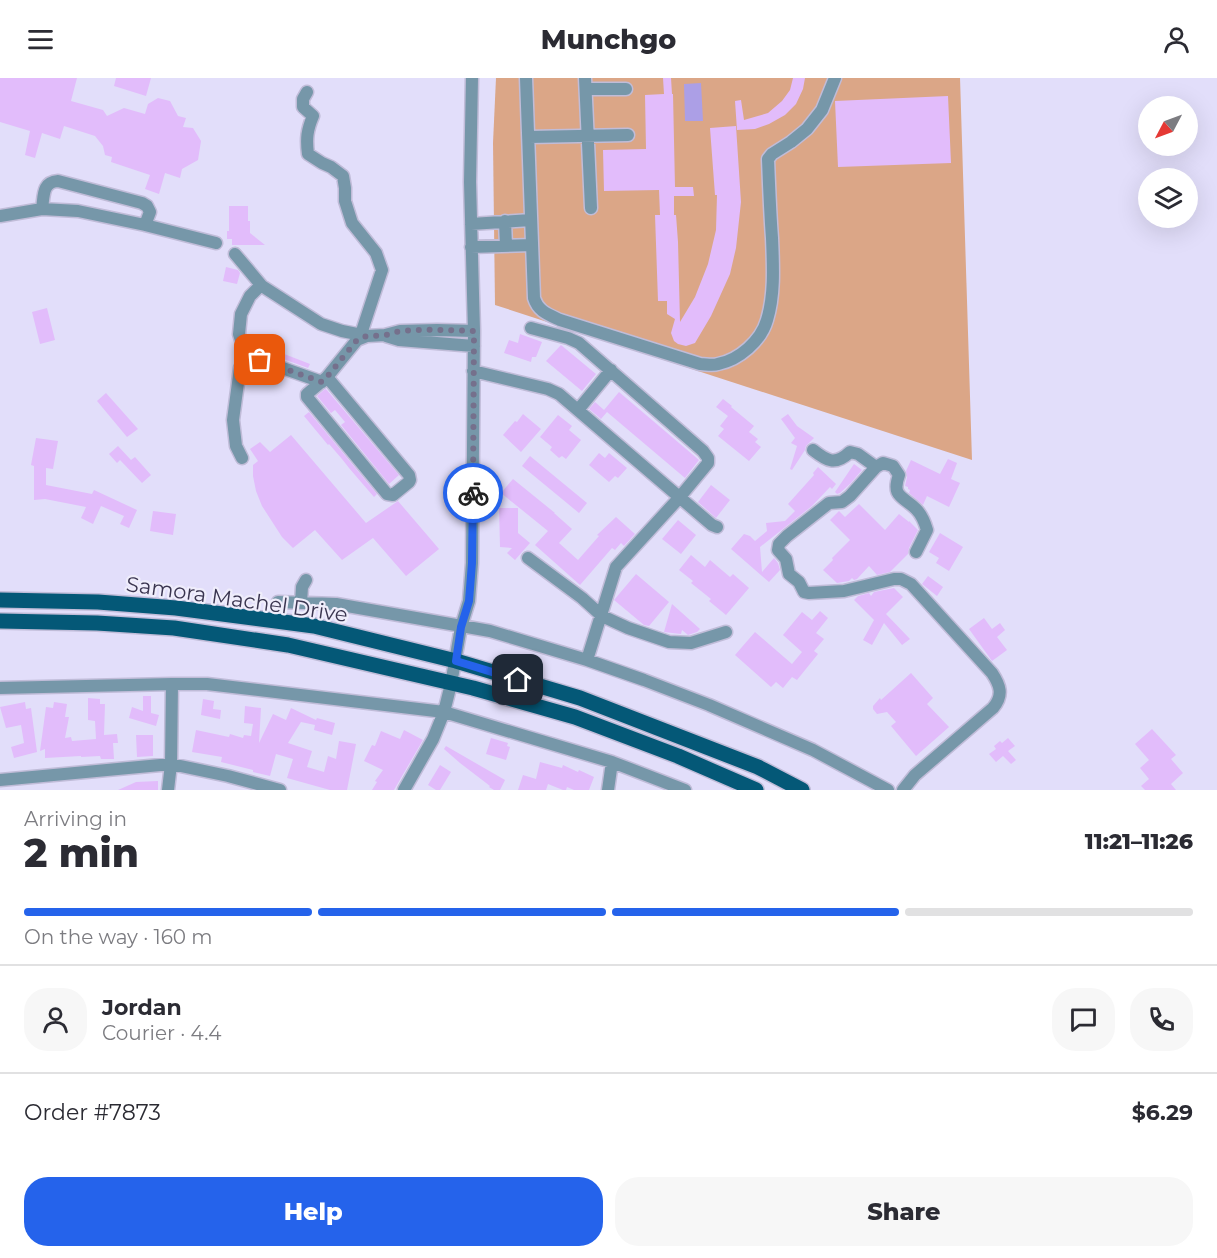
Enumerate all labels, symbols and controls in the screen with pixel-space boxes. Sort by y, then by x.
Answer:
icon: menu [24,23,57,56]
text: Munchgo [541,23,676,56]
icon: person [1160,23,1193,56]
north arrow [1138,96,1198,156]
map controls [1138,96,1198,228]
button: layers [1138,168,1198,228]
pin [234,334,285,385]
icon: bag [243,343,276,376]
courier [443,463,503,523]
icon: bike [457,477,490,510]
street label: Samora Machel Drive [125,571,349,627]
pin [492,654,543,705]
icon: home [501,663,534,696]
text: Arriving in [24,807,127,831]
text: 11:21–11:26 [1085,828,1193,855]
text: 2 min [24,829,139,877]
text: On the way · 160 m [24,925,213,949]
button: person [24,988,87,1051]
button: chat [1052,988,1115,1051]
button: phone [1130,988,1193,1051]
text: Jordan [102,994,182,1021]
text: Courier · 4.4 [102,1021,221,1045]
text: Order #7873 [24,1099,161,1126]
text: $6.29 [1132,1099,1193,1126]
button: Help [24,1177,603,1246]
button: Share [615,1177,1193,1246]

